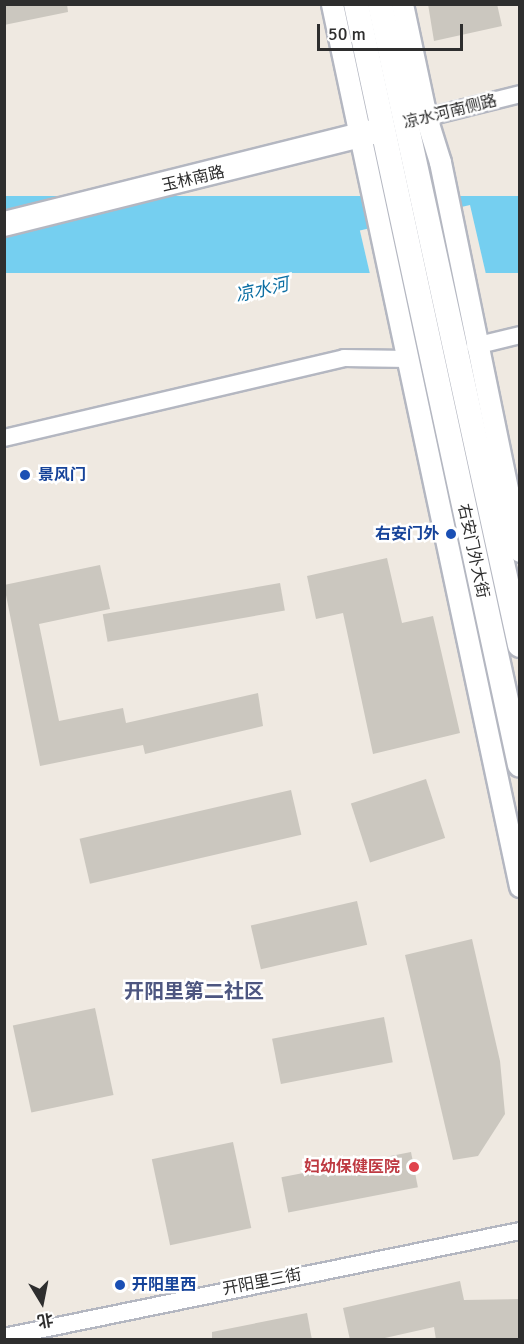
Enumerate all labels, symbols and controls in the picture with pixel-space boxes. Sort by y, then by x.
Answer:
scale bar [320,12,466,50]
text: 50 m [328,23,366,45]
street label: 凉水河南侧路 [401,91,499,133]
street label: 玉林南路 [160,162,226,196]
water label: 凉水河 [233,273,291,307]
place label: 景风门 [38,465,86,485]
marker: 景风门 [16,466,34,484]
street label: 右安门外大街 [454,502,492,600]
place label: 右安门外 [375,524,439,544]
marker: 右安门外 [444,527,458,541]
district label: 开阳里第二社区 [124,979,264,1003]
place label: 妇幼保健医院 [304,1157,400,1177]
marker: 妇幼保健医院 [405,1158,423,1176]
street label: 开阳里三街 [221,1265,303,1299]
north arrow [12,1272,72,1332]
place label: 开阳里西 [132,1275,196,1295]
marker: 开阳里西 [113,1278,127,1292]
text: 北 [36,1308,55,1331]

